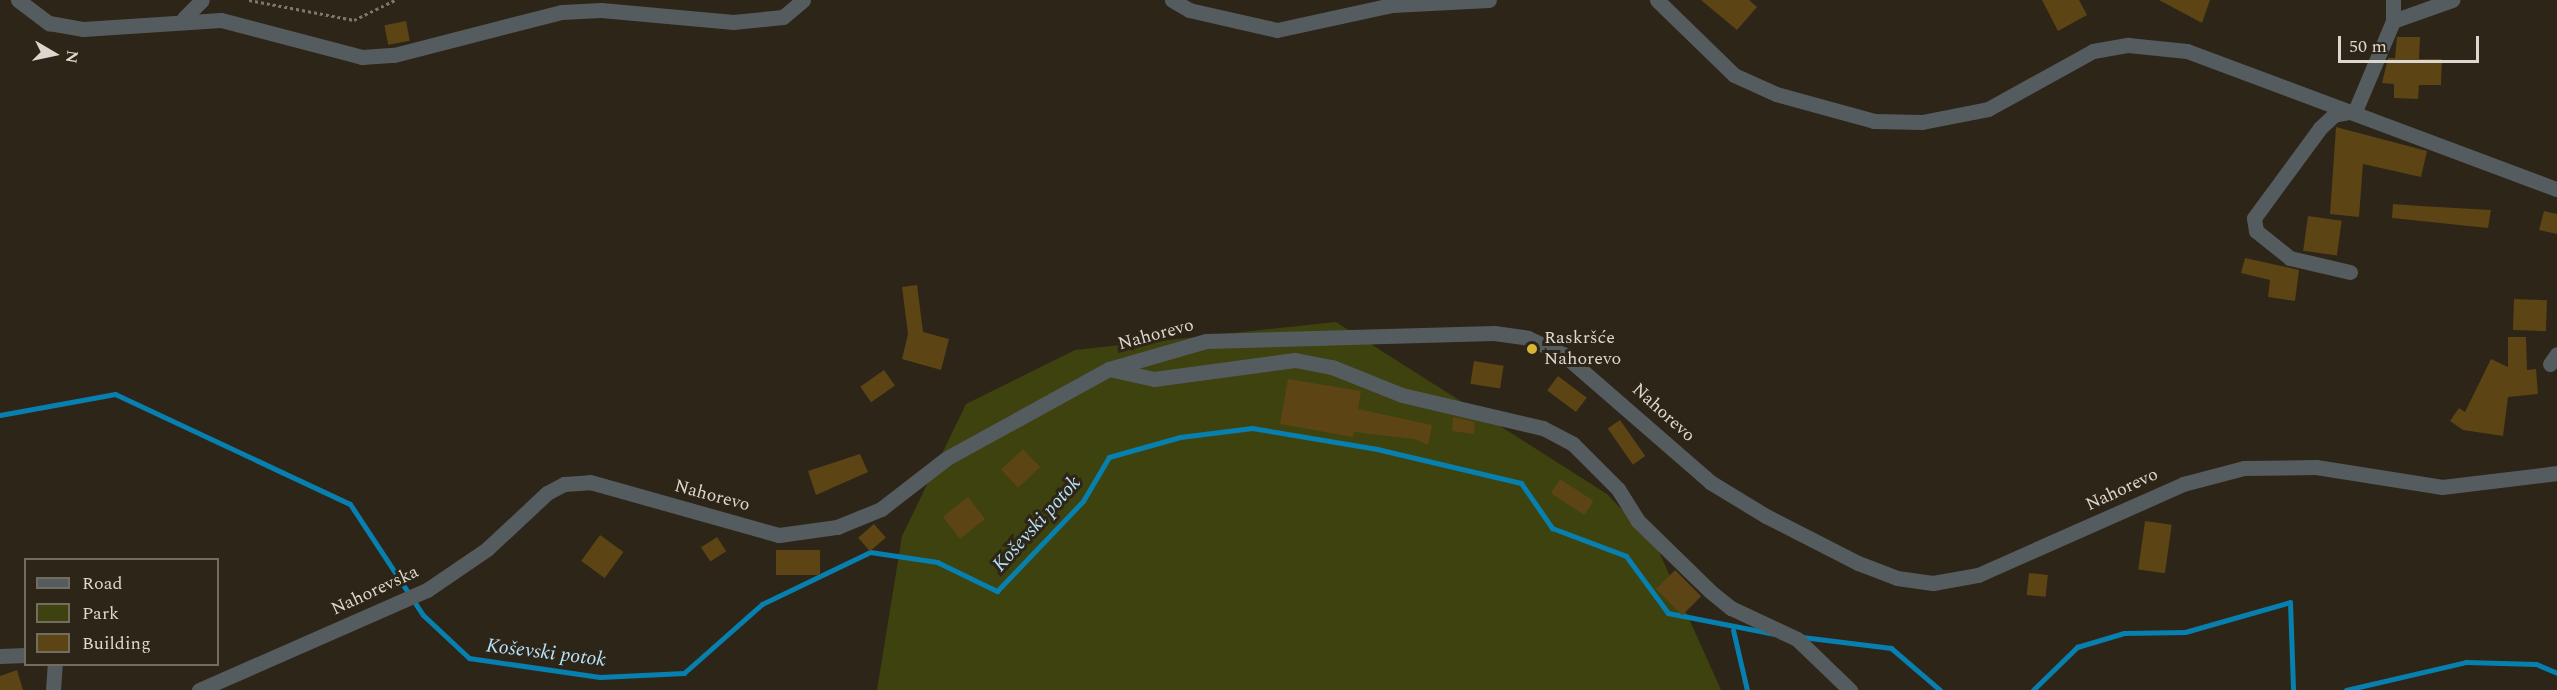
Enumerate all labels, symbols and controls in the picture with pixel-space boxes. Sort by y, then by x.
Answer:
north arrow [24,24,84,84]
scale bar [2341,24,2482,62]
text: 50 m [2349,33,2387,60]
text: N [59,48,85,65]
street label: Nahorevo [1116,315,1196,355]
place label: Raskršće Nahorevo [1544,328,1621,370]
marker: Raskršće Nahorevo [1525,342,1539,356]
street label: Nahorevo [1627,379,1699,447]
street label: Nahorevo [2082,464,2162,516]
water label: Koševski potok [988,471,1086,577]
street label: Nahorevo [672,476,752,516]
legend [24,558,219,666]
street label: Nahorevska [328,561,422,621]
text: Road [82,570,123,597]
text: Park [82,600,119,627]
text: Building [82,630,151,657]
water label: Koševski potok [485,634,607,672]

